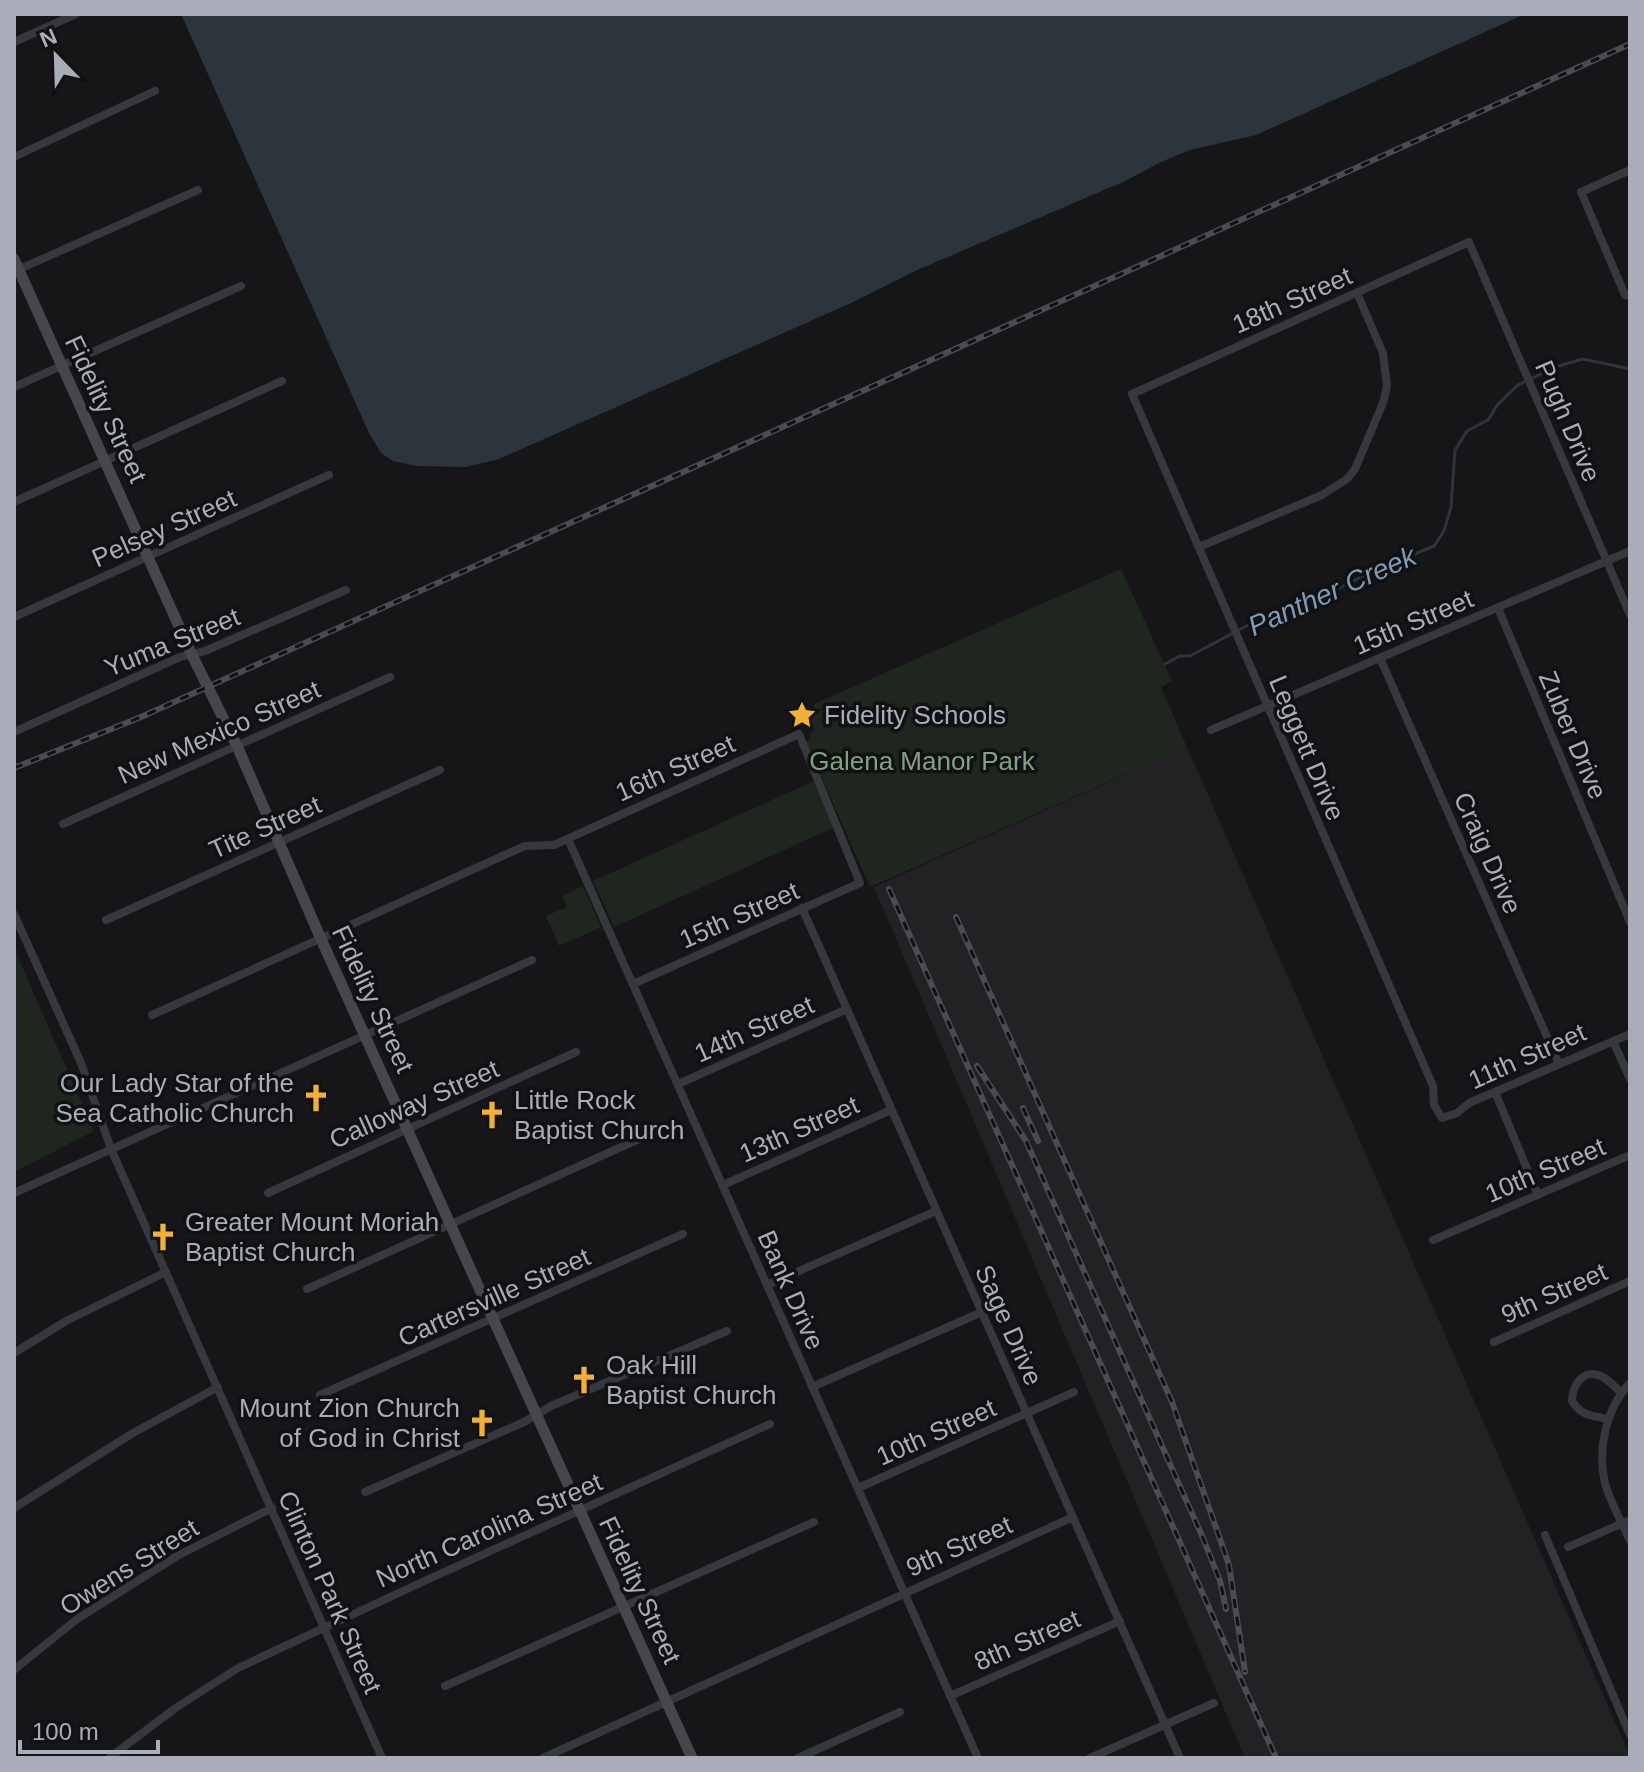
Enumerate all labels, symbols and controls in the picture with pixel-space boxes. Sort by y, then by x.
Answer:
north arrow [16,16,96,96]
text: N [36,23,61,53]
street label: 18th Street [1228,260,1357,340]
street label: Fidelity Street [59,331,154,488]
street label: Pugh Drive [1529,356,1607,486]
street label: Pelsey Street [87,483,241,573]
water label: Panther Creek [1243,539,1423,642]
street label: 15th Street [1349,583,1478,661]
street label: Yuma Street [100,601,245,683]
street label: Zuber Drive [1533,667,1613,803]
street label: Leggett Drive [1263,671,1351,825]
street label: New Mexico Street [113,674,325,790]
place icon: Fidelity Schools [787,700,817,730]
place label: Fidelity Schools [824,700,1006,730]
street label: 16th Street [611,728,740,808]
park label: Galena Manor Park [809,746,1036,776]
street label: Craig Drive [1448,788,1528,918]
street label: Tite Street [205,789,326,865]
street label: 15th Street [675,875,804,955]
street label: Fidelity Street [326,921,421,1078]
street label: 14th Street [690,989,819,1069]
street label: 11th Street [1464,1017,1591,1095]
street label: Calloway Street [325,1053,504,1155]
place label: Our Lady Star of the Sea Catholic Church [56,1068,294,1128]
church icon: Our Lady Star of the Sea Catholic Church [301,1083,331,1113]
place label: Little Rock Baptist Church [514,1085,685,1145]
street label: 13th Street [735,1089,864,1169]
church icon: Little Rock Baptist Church [477,1100,507,1130]
street label: 10th Street [1481,1131,1610,1209]
place label: Greater Mount Moriah Baptist Church [185,1207,439,1267]
church icon: Greater Mount Moriah Baptist Church [148,1222,178,1252]
street label: Bank Drive [751,1226,831,1354]
street label: Cartersville Street [394,1241,595,1353]
street label: 9th Street [1496,1256,1612,1330]
street label: Sage Drive [969,1260,1049,1390]
place label: Oak Hill Baptist Church [606,1350,777,1410]
church icon: Oak Hill Baptist Church [569,1365,599,1395]
street label: 10th Street [872,1392,1001,1472]
place label: Mount Zion Church of God in Christ [239,1393,461,1453]
church icon: Mount Zion Church of God in Christ [467,1408,497,1438]
street label: North Carolina Street [371,1466,607,1593]
street label: Clinton Park Street [272,1486,388,1698]
street label: 9th Street [901,1509,1017,1583]
street label: Owens Street [54,1512,204,1621]
street label: Fidelity Street [593,1512,688,1669]
street label: 8th Street [969,1603,1085,1677]
scale bar [20,1704,158,1754]
text: 100 m [32,1718,99,1745]

